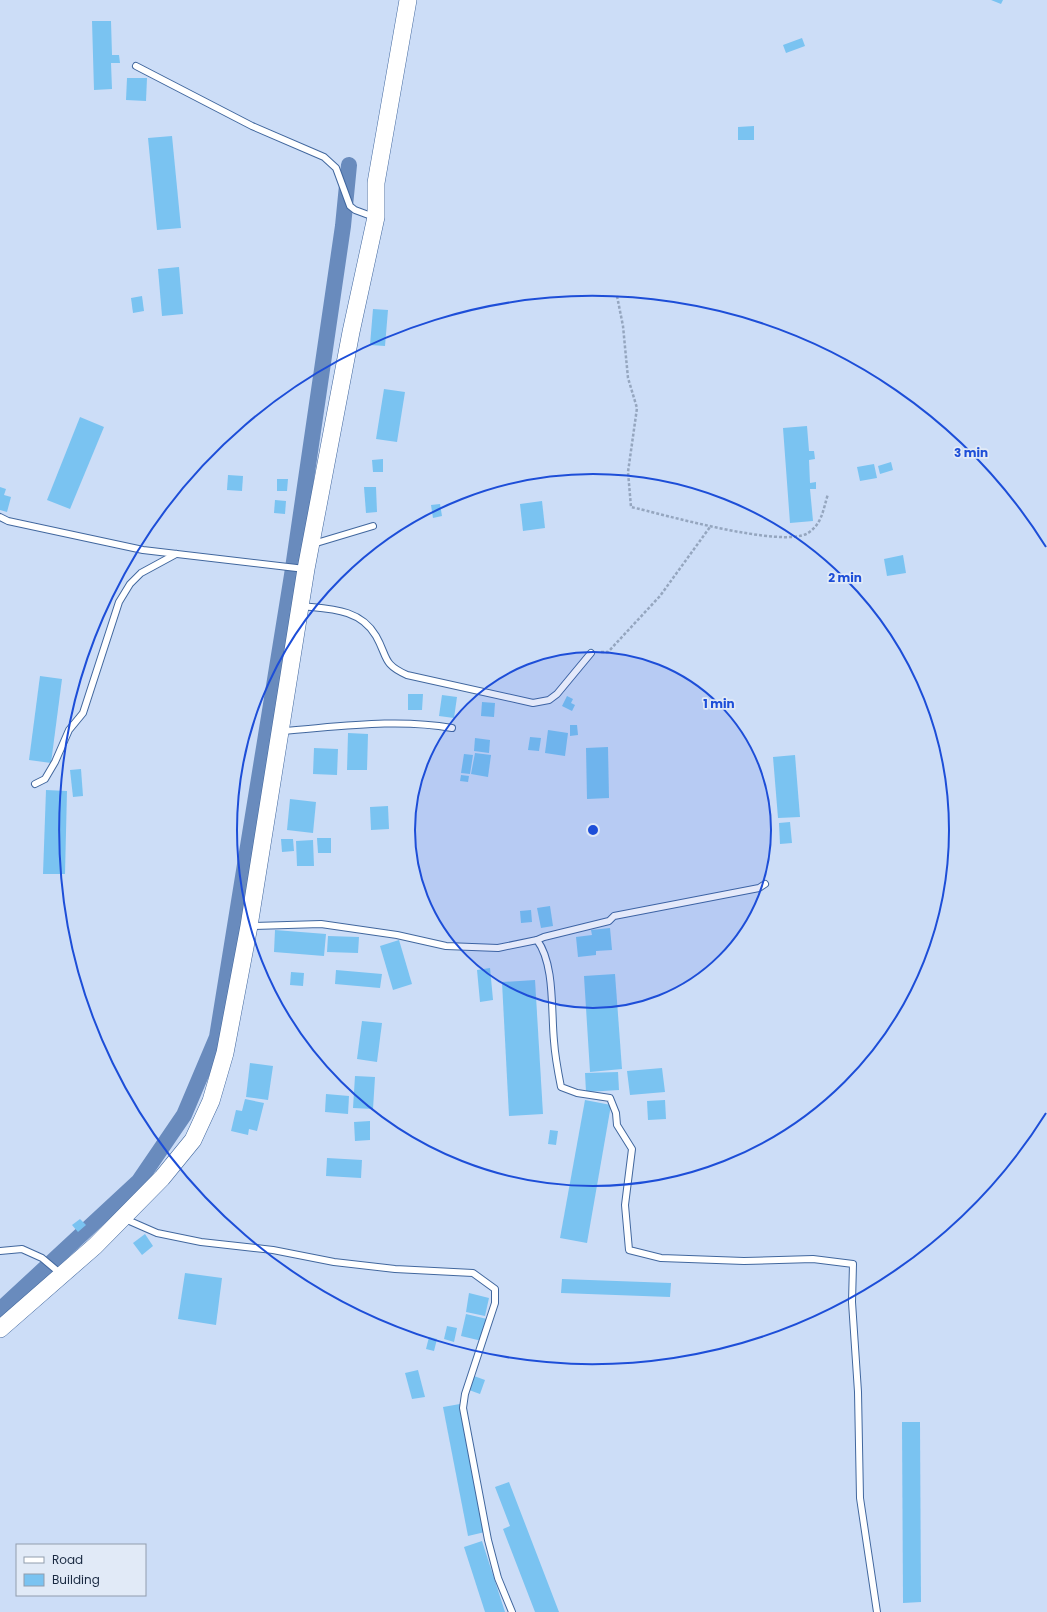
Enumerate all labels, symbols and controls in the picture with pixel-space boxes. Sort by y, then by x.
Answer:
text: 3 min [954,444,988,461]
text: 2 min [828,569,862,586]
text: 1 min [703,695,735,712]
centre of rings [586,823,600,837]
legend [16,1544,146,1596]
text: Road [52,1551,83,1568]
text: Building [52,1571,100,1588]

